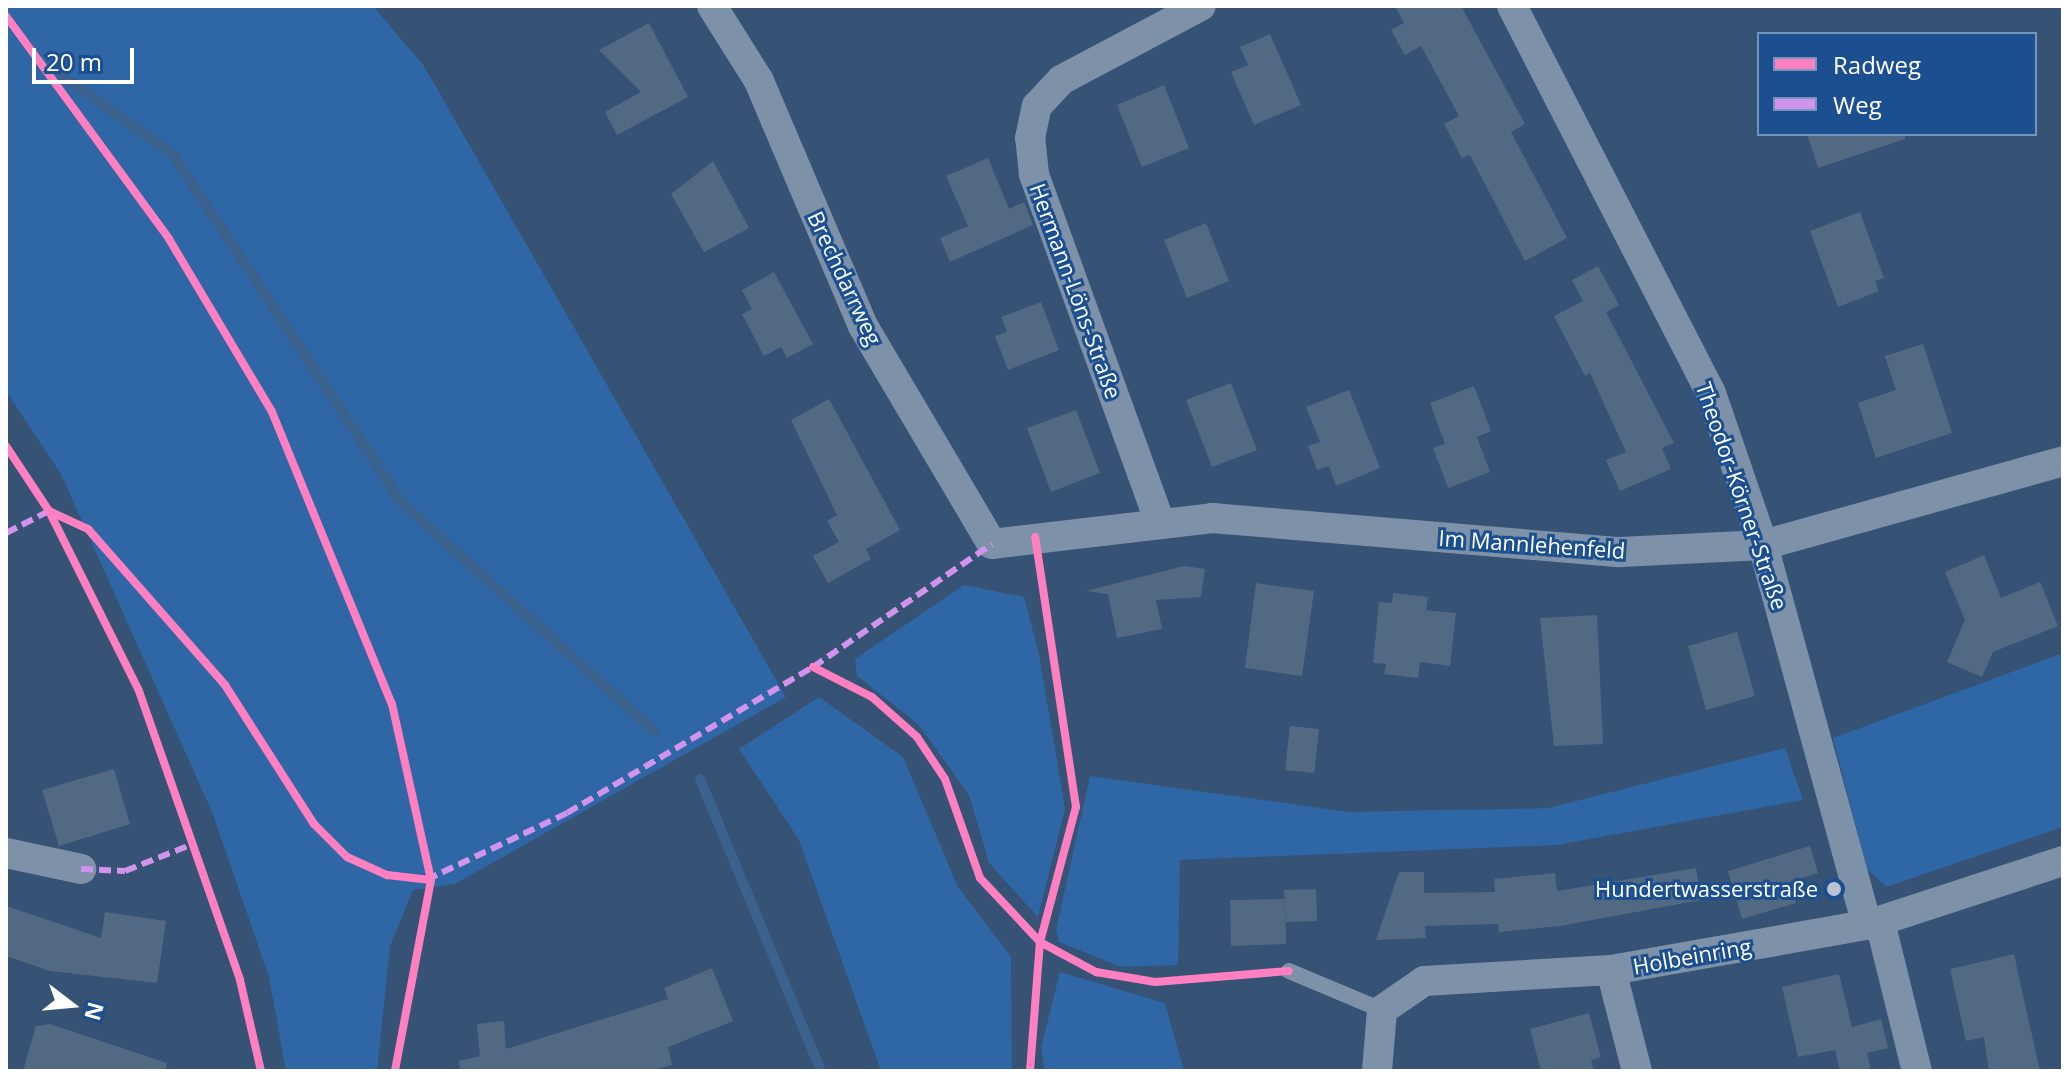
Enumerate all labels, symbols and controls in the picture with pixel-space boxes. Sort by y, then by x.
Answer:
scale bar [36,32,138,82]
legend [1757,32,2037,136]
text: 20 m [46,45,102,78]
text: Radweg [1833,48,1921,81]
text: Weg [1833,88,1882,121]
street label: Hermann-Löns-Straße [1025,180,1127,402]
street label: Brechdarrweg [802,207,888,349]
street label: Theodor-Körner-Straße [1691,379,1793,613]
street label: Im Mannlehenfeld [1438,524,1626,564]
place label: Hundertwasserstraße [1595,876,1818,902]
marker: Hundertwasserstraße [1825,880,1843,898]
street label: Holbeinring [1631,933,1753,979]
north arrow [32,965,112,1045]
text: N [78,999,112,1024]

